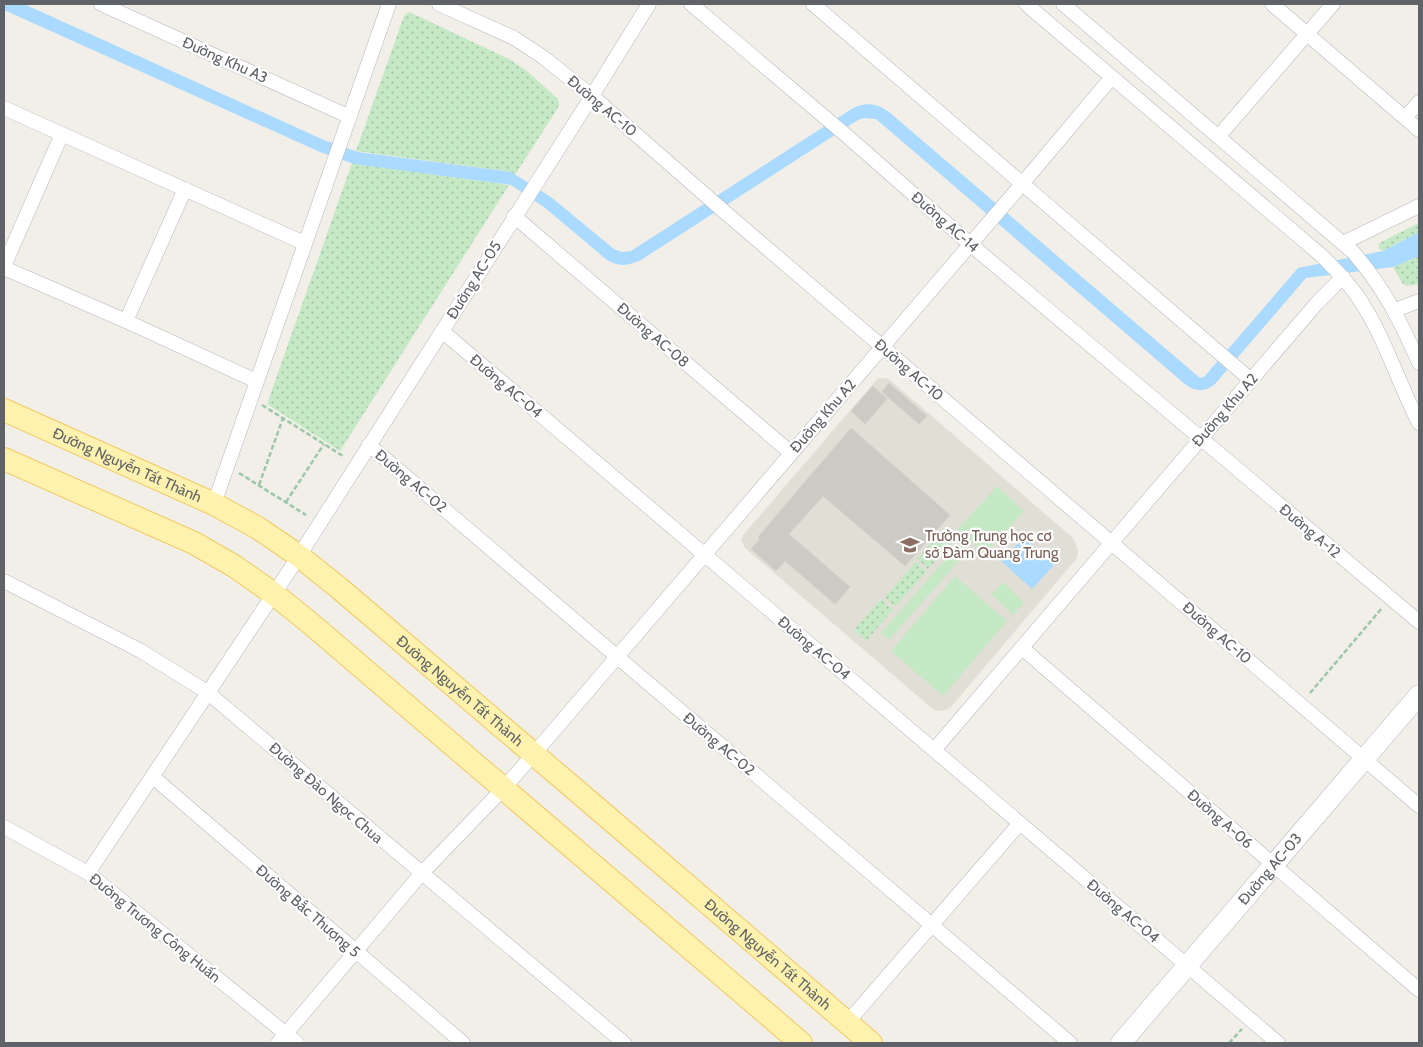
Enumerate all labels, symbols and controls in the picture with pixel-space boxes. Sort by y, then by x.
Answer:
street label: Đường Khu A3 [180,33,270,87]
street label: Đường AC-10 [564,72,640,140]
street label: Đường AC-14 [908,188,983,256]
street label: Đường AC-05 [443,238,505,322]
street label: Đường AC-08 [613,299,693,371]
street label: Đường AC-10 [871,335,947,405]
street label: Đường AC-04 [466,350,546,422]
street label: Đường Khu A2 [1188,370,1262,450]
street label: Đường Khu A2 [786,376,860,456]
street label: Đường Nguyễn Tất Thành [50,424,204,506]
street label: Đường AC-02 [371,446,451,516]
street label: Đường A-12 [1276,500,1344,562]
place label: Trường Trung học cơ sở Đàm Quang Trung [925,527,1059,562]
school or university icon: Trường Trung học cơ sở Đàm Quang Trung [899,534,921,556]
street label: Đường AC-10 [1179,598,1255,668]
street label: Đường AC-04 [774,612,854,684]
street label: Đường Nguyễn Tất Thành [393,632,527,750]
street label: Đường AC-02 [679,709,759,779]
street label: Đường Đào Ngọc Chua [265,739,387,848]
street label: Đường A-06 [1184,786,1256,852]
street label: Đường AC-03 [1234,830,1306,909]
street label: Đường Bắc Thượng 5 [252,860,364,961]
street label: Đường Trương Công Huấn [86,870,224,986]
street label: Đường AC-04 [1083,875,1163,947]
street label: Đường Nguyễn Tất Thành [701,895,835,1014]

